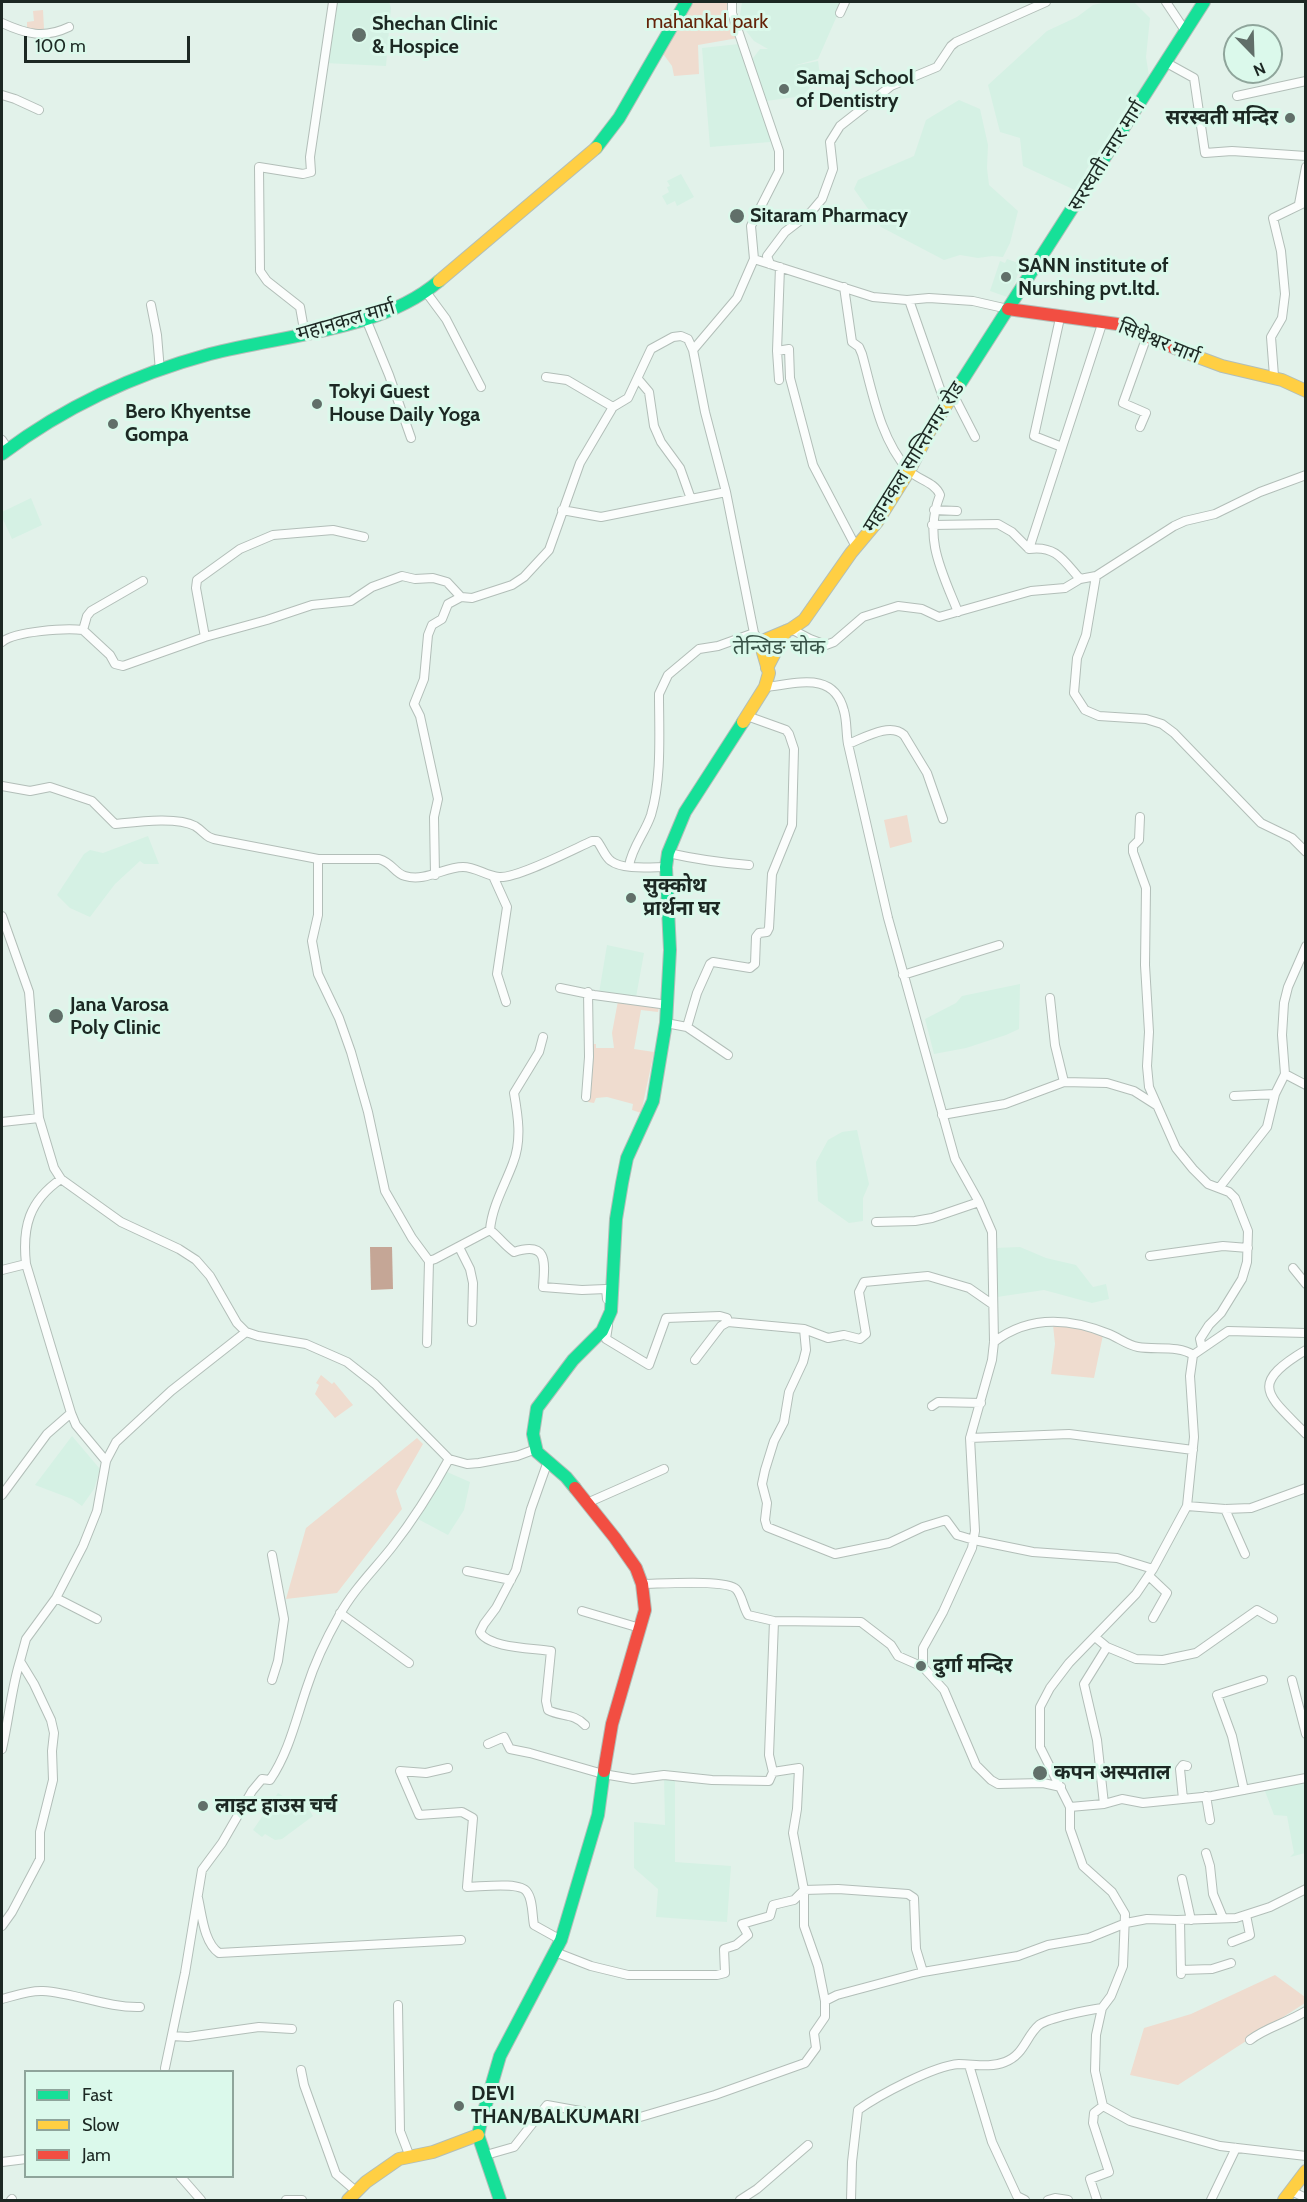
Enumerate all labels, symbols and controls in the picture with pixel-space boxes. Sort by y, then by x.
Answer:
park label: mahankal park [646,10,768,34]
place label: Shechan Clinic & Hospice [372,12,498,59]
scale bar [27,24,194,62]
north arrow [1223,24,1283,84]
marker: Shechan Clinic & Hospice [350,26,368,44]
text: 100 m [35,35,86,57]
text: N [1251,58,1268,80]
place label: Samaj School of Dentistry [796,66,914,113]
marker: Samaj School of Dentistry [777,82,791,96]
street label: सरस्वती नगर मार्ग [1064,97,1150,215]
place label: सरस्वती मन्दिर [1166,106,1278,130]
marker: सरस्वती मन्दिर [1283,111,1297,125]
place label: Sitaram Pharmacy [750,204,908,228]
marker: Sitaram Pharmacy [728,207,746,225]
place label: SANN institute of Nurshing pvt.ltd. [1018,254,1169,301]
marker: SANN institute of Nurshing pvt.ltd. [999,270,1013,284]
street label: महानकल मार्ग [294,296,398,346]
street label: सिधेश्वर मार्ग [1115,315,1203,369]
street label: महानकल सान्तिनगर रोड [858,377,970,537]
place label: Tokyi Guest House Daily Yoga [329,380,480,427]
marker: Tokyi Guest House Daily Yoga [310,397,324,411]
place label: Bero Khyentse Gompa [125,400,251,447]
marker: Bero Khyentse Gompa [106,417,120,431]
district label: तेन्जिङ चोक [733,635,825,661]
place label: सुक्कोथ प्रार्थना घर [643,874,720,921]
marker: सुक्कोथ प्रार्थना घर [624,891,638,905]
place label: Jana Varosa Poly Clinic [70,993,169,1040]
marker: Jana Varosa Poly Clinic [47,1007,65,1025]
place label: दुर्गा मन्दिर [933,1654,1013,1678]
marker: दुर्गा मन्दिर [914,1659,928,1673]
place label: कपन अस्पताल [1054,1761,1171,1785]
marker: कपन अस्पताल [1031,1764,1049,1782]
place label: लाइट हाउस चर्च [215,1794,337,1818]
marker: लाइट हाउस चर्च [196,1799,210,1813]
legend [24,2070,234,2178]
place label: DEVI THAN/BALKUMARI [471,2082,640,2129]
text: Fast [82,2084,113,2106]
marker: DEVI THAN/BALKUMARI [452,2099,466,2113]
text: Slow [82,2114,119,2136]
text: Jam [82,2144,111,2166]

